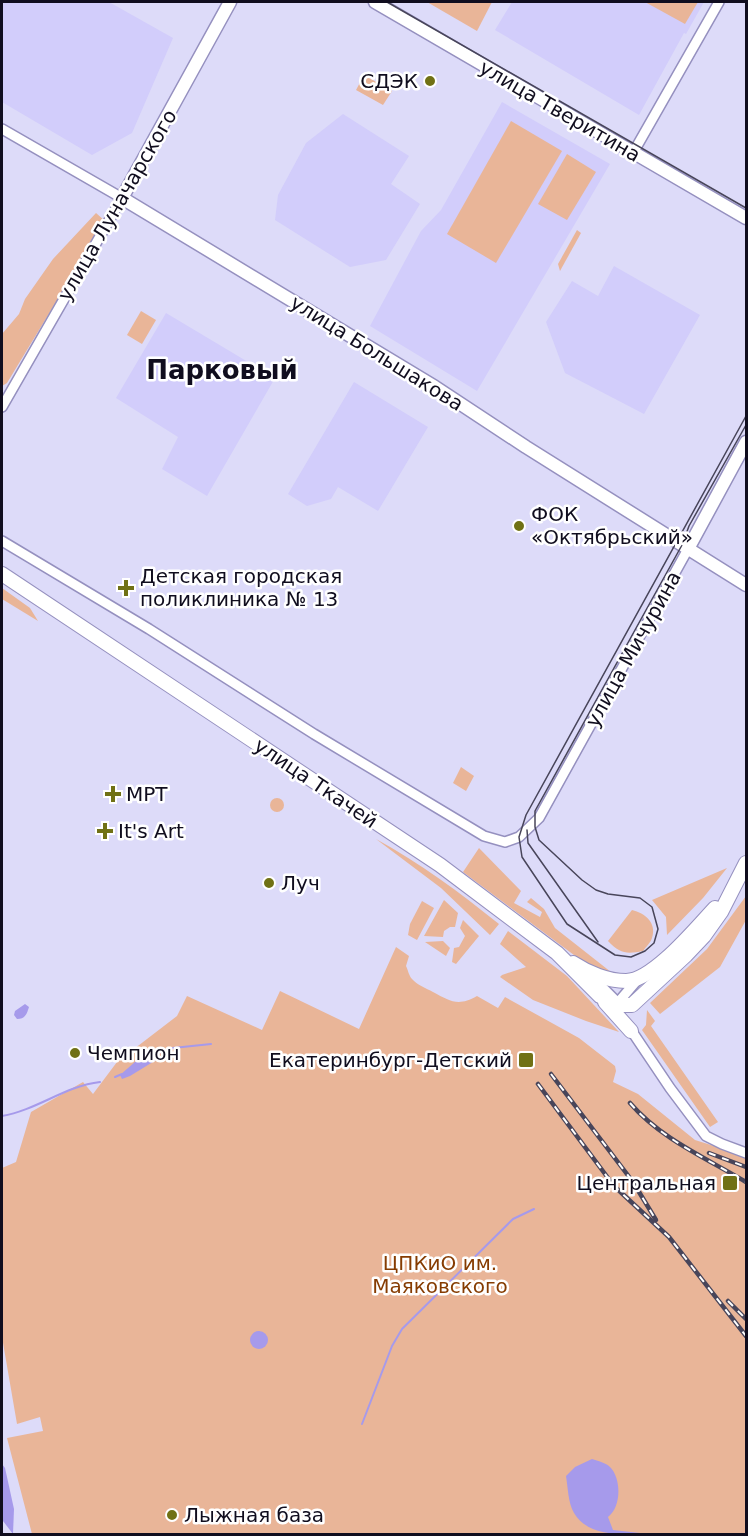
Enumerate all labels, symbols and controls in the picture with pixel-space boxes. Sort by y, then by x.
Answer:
street label: улица Тверитина [475,55,645,167]
place label: СДЭК [360,69,418,93]
marker: СДЭК [423,74,437,88]
street label: улица Луначарского [52,105,182,305]
street label: улица Большакова [286,290,468,416]
district label: Парковый [146,355,298,385]
place label: ФОК «Октябрьский» [531,502,693,549]
marker: ФОК «Октябрьский» [512,519,526,533]
place label: Детская городская поликлиника № 13 [140,564,342,611]
street label: улица Мичурина [580,567,686,731]
marker: Детская городская поликлиника № 13 [117,579,135,597]
street label: улица Ткачей [250,733,382,833]
place label: МРТ [126,782,168,806]
marker: МРТ [104,785,122,803]
place label: It's Art [118,819,184,843]
marker: It's Art [96,822,114,840]
place label: Луч [281,871,320,895]
marker: Луч [262,876,276,890]
place label: Чемпион [87,1041,180,1065]
marker: Чемпион [68,1046,82,1060]
place label: Екатеринбург-Детский [269,1048,512,1072]
marker: Екатеринбург-Детский [517,1051,535,1069]
place label: Центральная [577,1171,716,1195]
marker: Центральная [721,1174,739,1192]
park label: ЦПКиО им. Маяковского [372,1251,508,1298]
place label: Лыжная база [184,1503,324,1527]
marker: Лыжная база [165,1508,179,1522]

